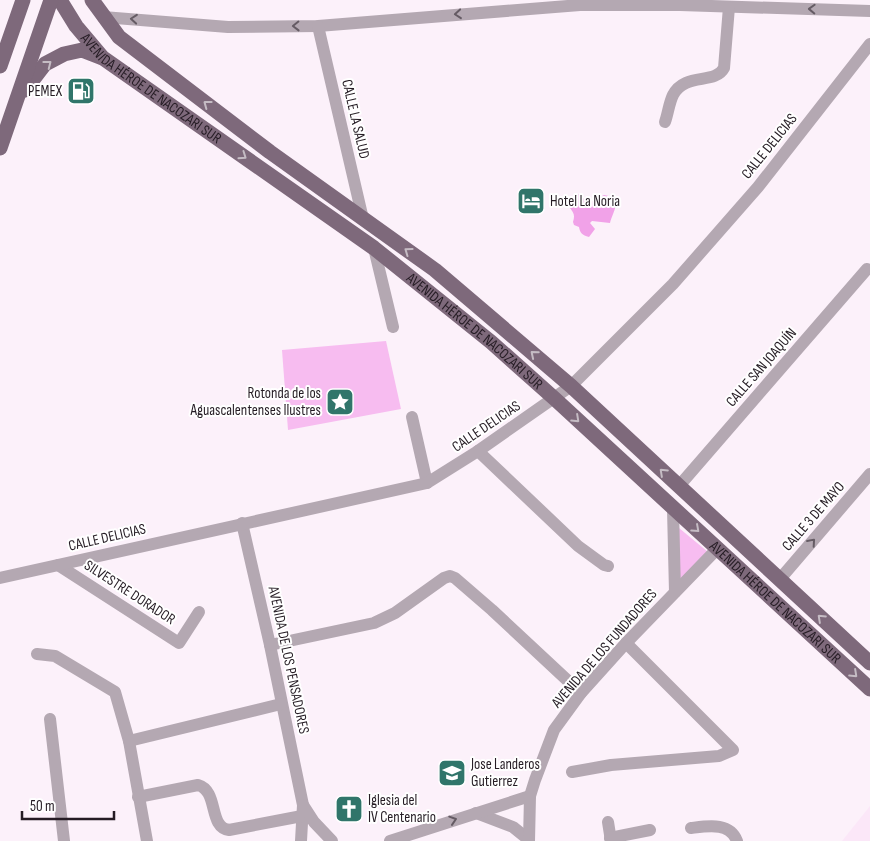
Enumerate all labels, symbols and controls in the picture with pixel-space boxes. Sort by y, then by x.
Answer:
one-way arrow [808,4,816,15]
one-way arrow [454,9,462,20]
one-way arrow [129,14,137,25]
one-way arrow [292,21,300,31]
street label: AVENIDA HÉROE DE NACOZARI SUR [76,29,225,148]
one-way arrow [42,61,52,70]
fuel station icon: PEMEX [66,76,96,106]
street label: CALLE LA SALUD [337,78,374,161]
place label: PEMEX [28,82,63,101]
one-way arrow [203,101,213,110]
street label: CALLE DELICIAS [737,110,802,183]
one-way arrow [237,150,247,159]
hotel icon: Hotel La Noria [516,186,546,216]
place label: Hotel La Noria [550,192,620,211]
one-way arrow [405,248,414,257]
street label: AVENIDA HÉROE DE NACOZARI SUR [402,268,547,394]
street label: CALLE SAN JOAQUÍN [722,324,801,411]
one-way arrow [531,352,540,360]
place label: Rotonda de los Aguascalentenses Ilustres [189,384,321,420]
place icon: Rotonda de los Aguascalentenses Ilustres [325,387,355,417]
street label: CALLE DELICIAS [448,397,524,456]
one-way arrow [571,413,580,422]
one-way arrow [660,469,669,478]
street label: CALLE 3 DE MAYO [778,478,849,555]
street label: CALLE DELICIAS [67,519,148,556]
one-way arrow [690,523,699,532]
street label: AVENIDA HÉROE DE NACOZARI SUR [705,536,845,668]
one-way arrow [806,539,814,548]
street label: SILVESTRE DORADOR [81,556,179,629]
street label: AVENIDA DE LOS PENSADORES [263,584,313,736]
street label: AVENIDA DE LOS FUNDADORES [547,585,661,713]
one-way arrow [818,615,827,624]
one-way arrow [848,668,857,677]
place label: Jose Landeros Gutierrez [470,755,540,791]
school or university icon: Jose Landeros Gutierrez [437,758,467,788]
scale bar [22,788,115,820]
place label: Iglesia del IV Centenario [368,791,436,827]
church icon: Iglesia del IV Centenario [334,794,364,824]
text: 50 m [30,797,55,816]
one-way arrow [448,816,457,826]

